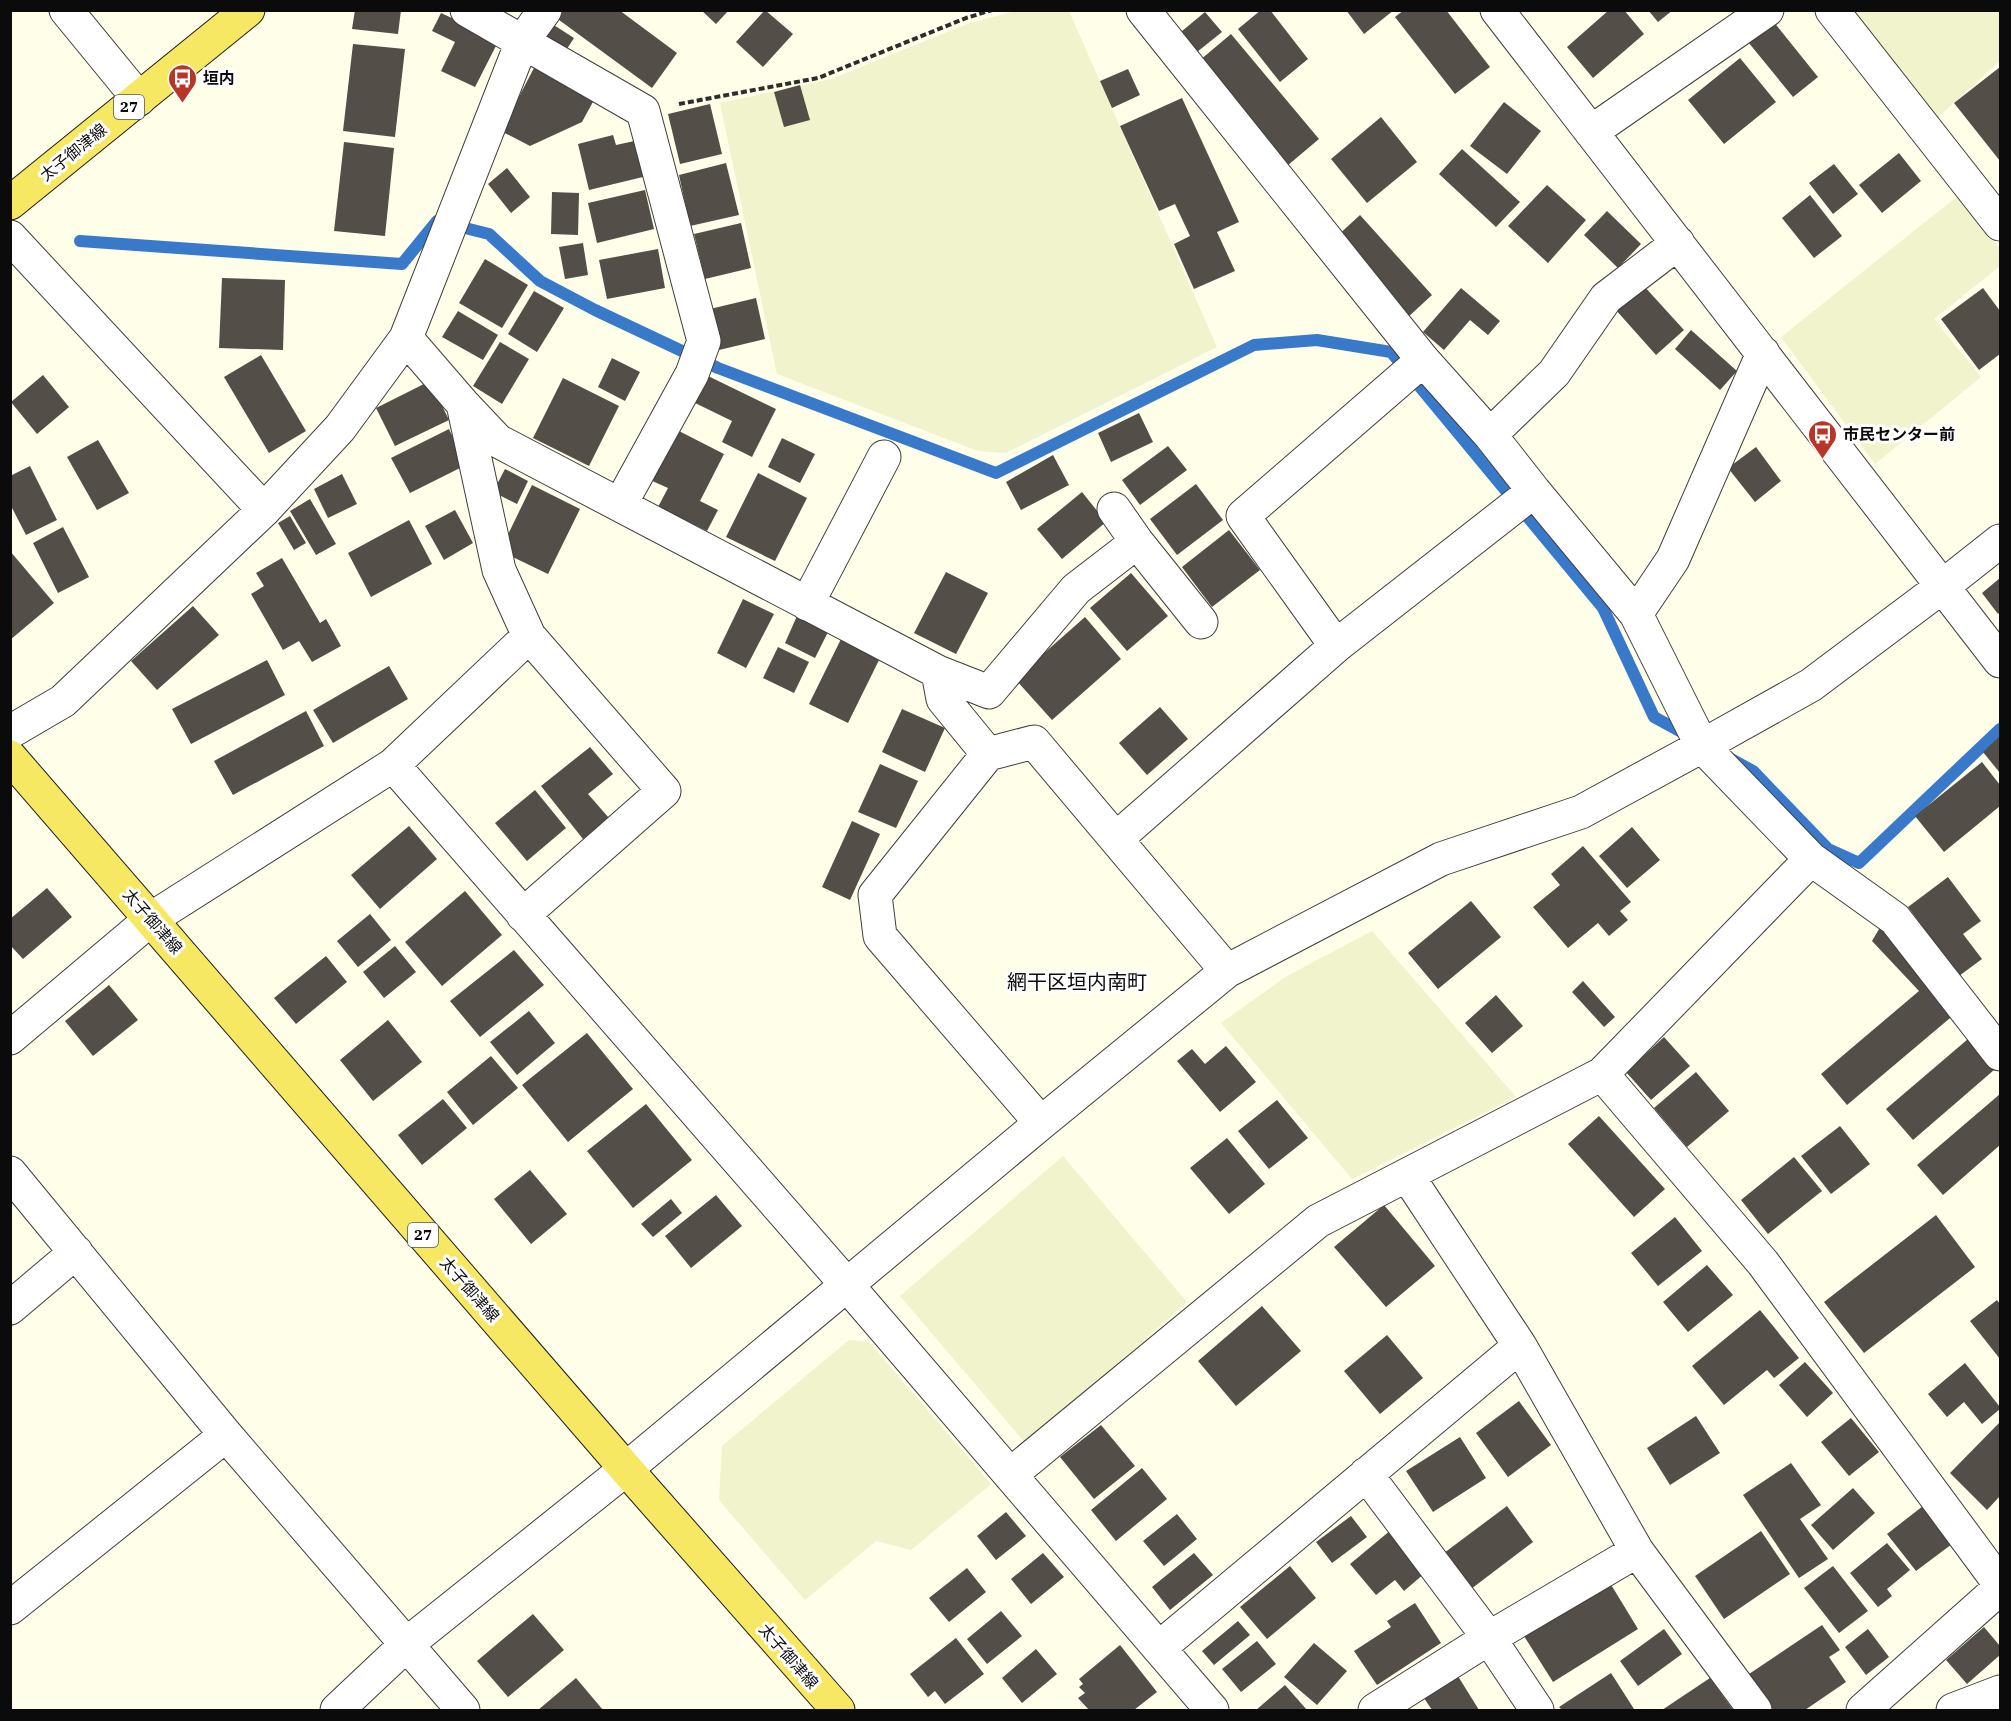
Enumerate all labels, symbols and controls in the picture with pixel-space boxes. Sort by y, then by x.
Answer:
bus stop icon: 垣内 [166,62,198,104]
place label: 垣内 [203,68,235,88]
road number: 27 [114,95,144,119]
street label: 太子御津線 [36,119,110,185]
bus stop icon: 市民センター前 [1806,418,1838,460]
place label: 市民センター前 [1843,424,1955,444]
street label: 太子御津線 [119,884,187,958]
district label: 網干区垣内南町 [1007,968,1147,995]
road number: 27 [408,1223,438,1247]
street label: 太子御津線 [436,1252,504,1326]
street label: 太子御津線 [755,1619,823,1693]

